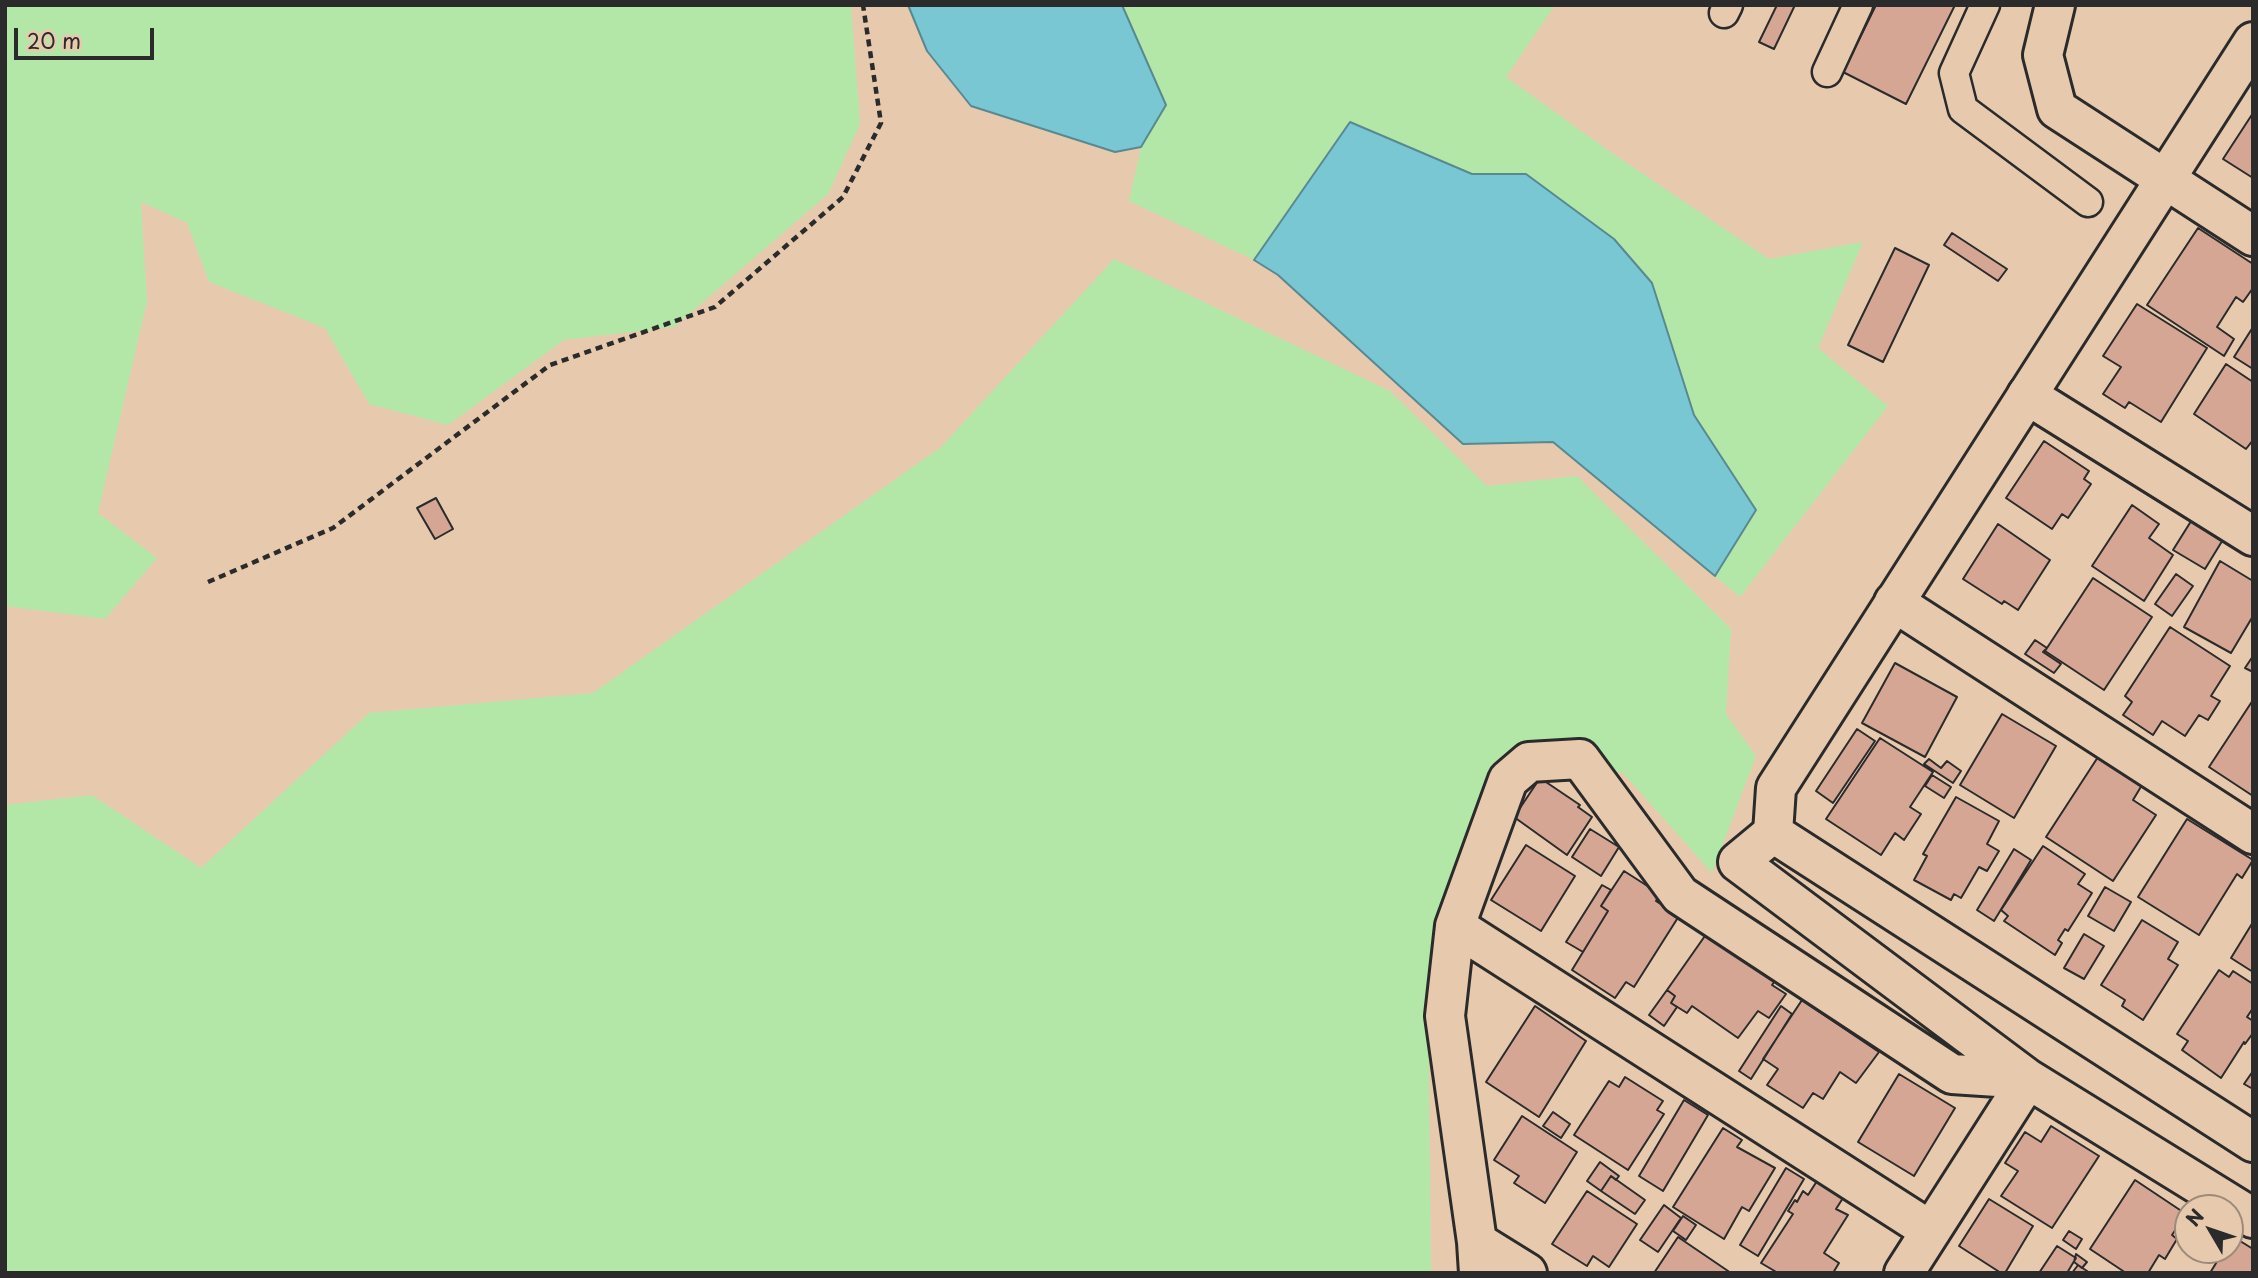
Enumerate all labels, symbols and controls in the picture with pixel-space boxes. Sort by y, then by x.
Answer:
scale bar [18,14,158,58]
text: 20 m [27,24,81,56]
north arrow [2174,1194,2244,1264]
text: N [2179,1202,2210,1232]

